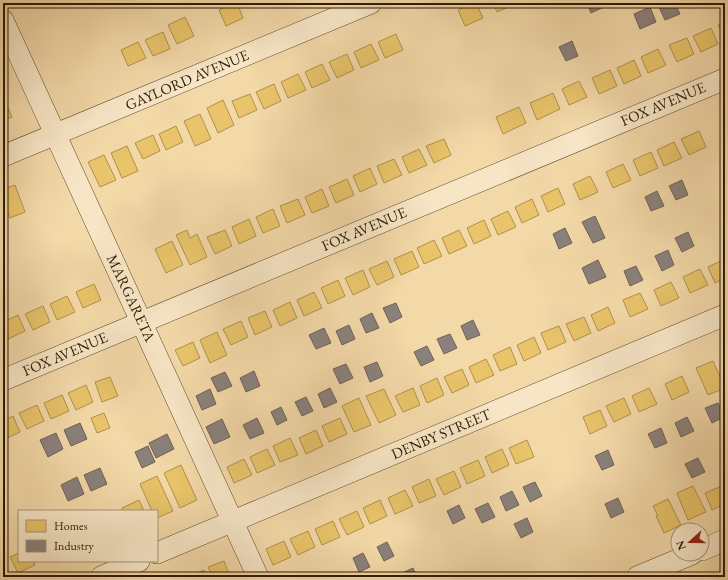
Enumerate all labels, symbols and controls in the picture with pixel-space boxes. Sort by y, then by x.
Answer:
street label: GAYLORD AVENUE [122,45,252,114]
street label: FOX AVENUE [617,77,709,130]
street label: FOX AVENUE [318,202,410,255]
street label: MARGARETA [103,251,160,345]
street label: FOX AVENUE [19,327,111,380]
street label: DENBY STREET [388,404,494,463]
legend [18,510,158,562]
text: Homes [54,518,88,534]
north arrow [670,522,710,562]
text: Industry [54,538,94,554]
text: N [672,539,689,552]

